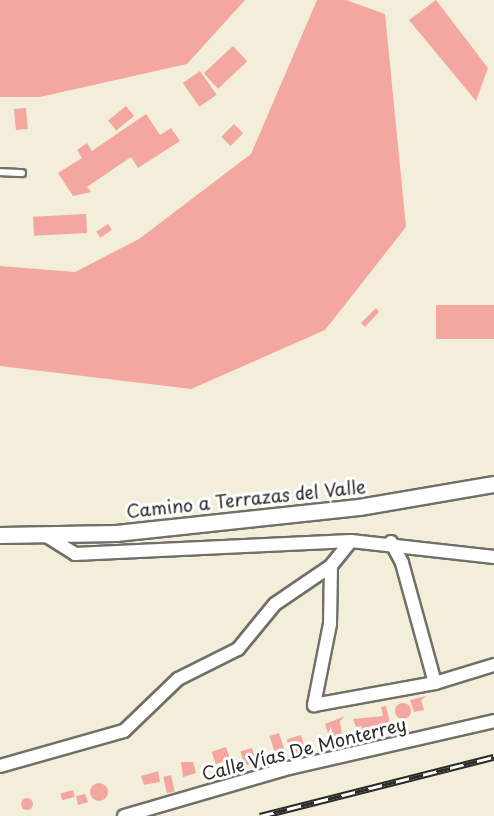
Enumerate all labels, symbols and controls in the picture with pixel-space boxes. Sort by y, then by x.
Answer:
street label: Camino a Terrazas del Valle [125,476,367,522]
street label: Calle Vías De Monterrey [199,713,409,785]

